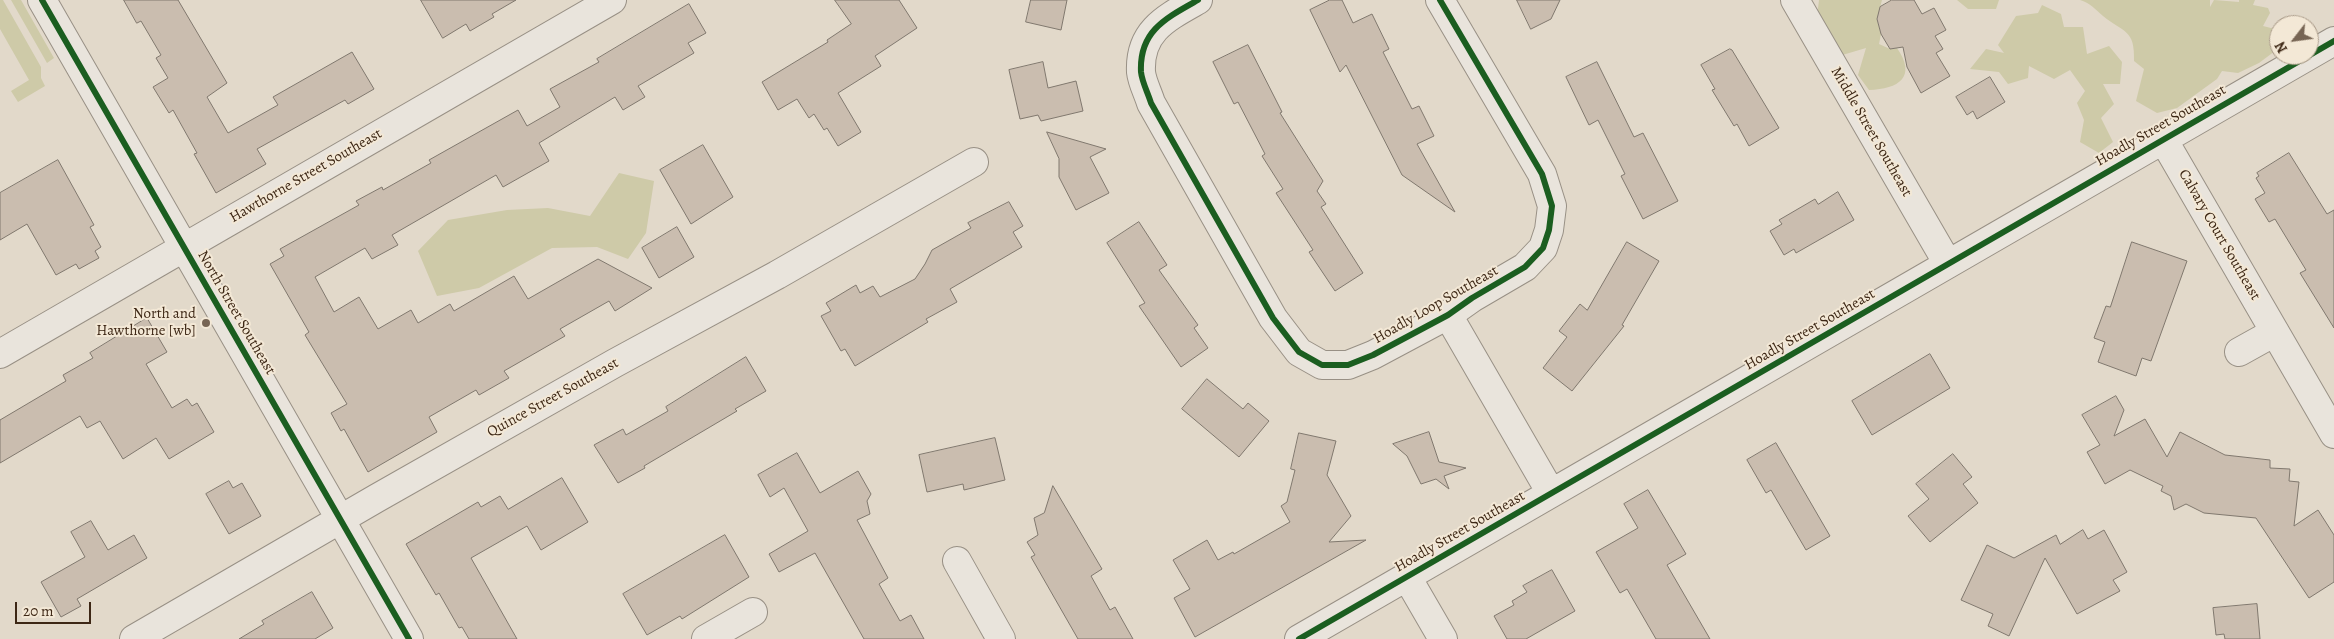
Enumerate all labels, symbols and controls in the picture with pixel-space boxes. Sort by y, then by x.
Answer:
north arrow [2269,15,2319,65]
text: N [2271,38,2292,56]
street label: Middle Street Southeast [1826,64,1916,200]
street label: Hoadly Street Southeast [2093,81,2229,171]
street label: Hawthorne Street Southeast [227,125,385,227]
street label: Calvary Court Southeast [2174,166,2264,304]
street label: North Street Southeast [193,248,279,378]
street label: Hoadly Loop Southeast [1370,262,1502,348]
street label: Hoadly Street Southeast [1742,285,1878,375]
place label: North and Hawthorne [wb] [96,305,196,340]
marker: North and Hawthorne [wb] [200,317,212,329]
street label: Quince Street Southeast [484,354,622,442]
street label: Hoadly Street Southeast [1392,487,1528,577]
scale bar [18,592,94,624]
text: 20 m [23,601,54,621]

